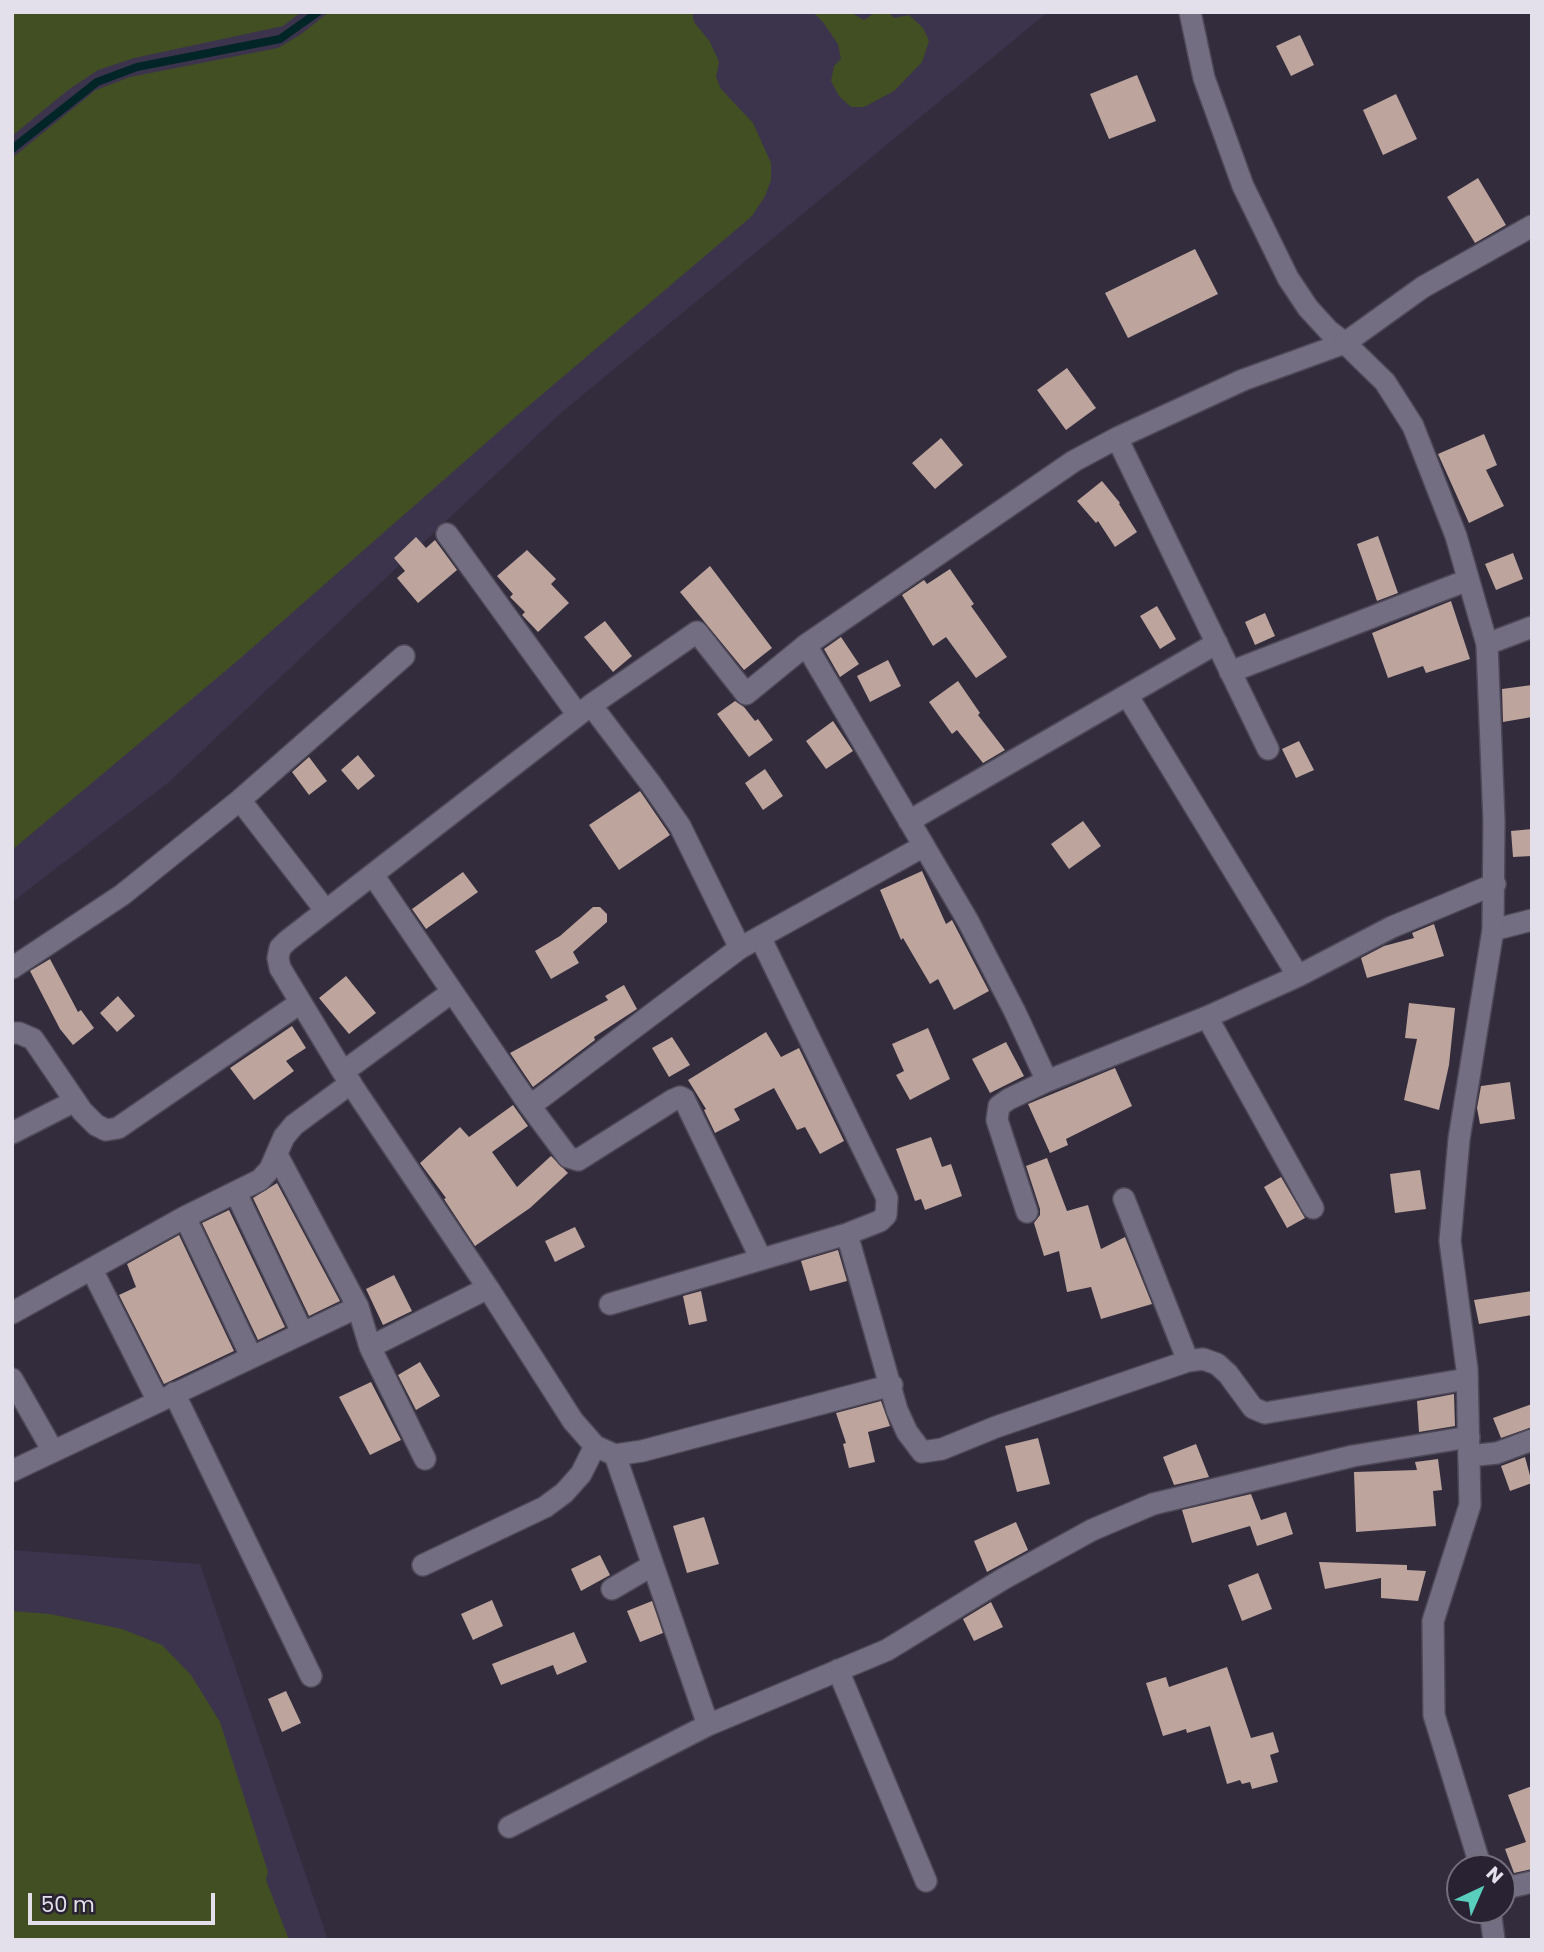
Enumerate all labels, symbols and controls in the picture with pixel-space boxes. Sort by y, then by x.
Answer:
north arrow [1446,1854,1516,1924]
text: N [1480,1860,1509,1890]
scale bar [32,1878,219,1922]
text: 50 m [41,1890,95,1919]

